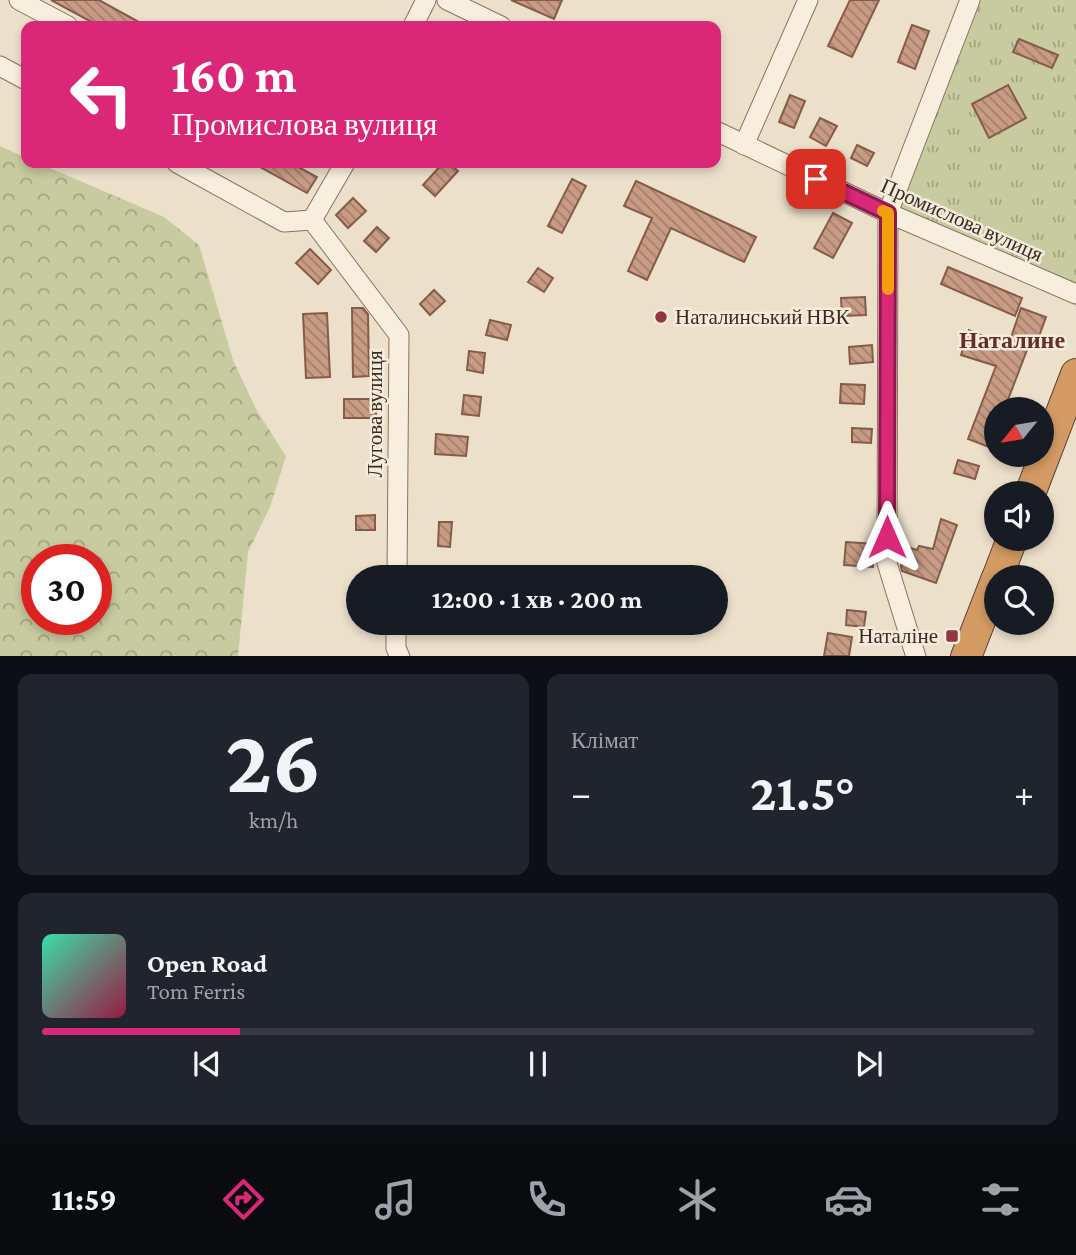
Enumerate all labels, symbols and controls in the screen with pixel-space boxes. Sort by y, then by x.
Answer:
text: 160 m [171,48,297,103]
icon: left [56,49,147,140]
text: Промислова вулиця [171,106,437,142]
pin [786,149,846,209]
icon: arrive [797,160,835,198]
street label: Промислова вулиця [877,173,1047,267]
place label: Наталинський НВК [675,305,851,329]
marker: Наталинський НВК [653,309,669,325]
district label: Наталине [959,326,1065,353]
street label: Лугова вулиця [363,350,387,478]
north arrow [984,397,1054,467]
map controls [984,397,1054,635]
button: sound [984,481,1054,551]
position arrow [850,500,924,574]
speed limit sign: 30 [21,544,112,635]
button: search [984,565,1054,635]
text: 12:00 · 1 хв · 200 m [432,585,642,614]
place label: Наталіне [858,624,938,648]
marker: Наталіне [944,628,960,644]
text: 26 [225,710,322,812]
text: Клімат [571,727,638,753]
text: 21.5° [750,763,855,821]
text: − [571,772,591,814]
text: + [1014,772,1034,814]
text: km/h [249,807,298,833]
text: Open Road [147,949,267,978]
text: Tom Ferris [147,978,245,1004]
icon: previous [188,1045,226,1083]
icon: pause [519,1045,557,1083]
icon: next [850,1045,888,1083]
icon: directions [219,1175,268,1224]
icon: music [371,1175,420,1224]
icon: phone [522,1175,571,1224]
icon: climate [673,1175,722,1224]
icon: car [824,1175,873,1224]
icon: filters [976,1175,1025,1224]
text: 11:59 [51,1181,117,1217]

